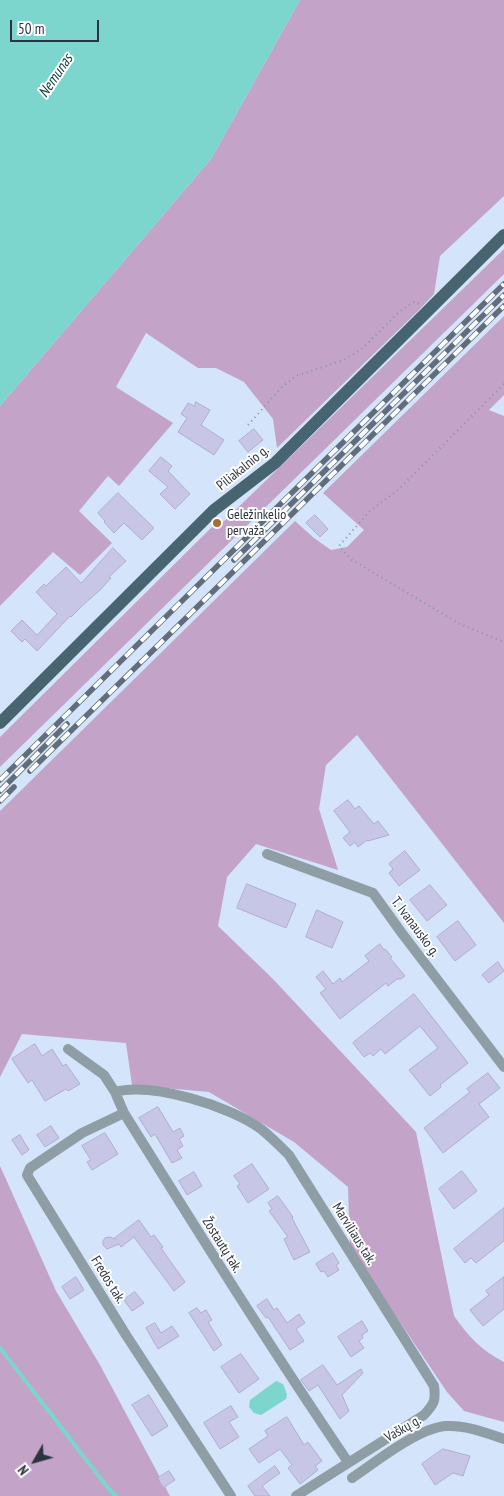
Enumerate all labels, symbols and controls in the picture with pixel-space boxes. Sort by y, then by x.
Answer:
scale bar [12,10,101,42]
text: 50 m [18,19,44,38]
water label: Nemunas [35,51,77,101]
street label: Piliakalnio g. [214,442,272,494]
place label: Geležinkelio pervaža [227,507,286,540]
marker: Geležinkelio pervaža [211,517,223,529]
street label: T. Ivanausko g. [387,894,443,960]
street label: Marviliaus tak. [328,1200,380,1268]
street label: Žostautų tak. [198,1214,246,1276]
street label: Fredos tak. [87,1253,129,1307]
street label: Vaškų g. [382,1412,424,1446]
north arrow [10,1436,60,1486]
text: N [14,1462,33,1479]

